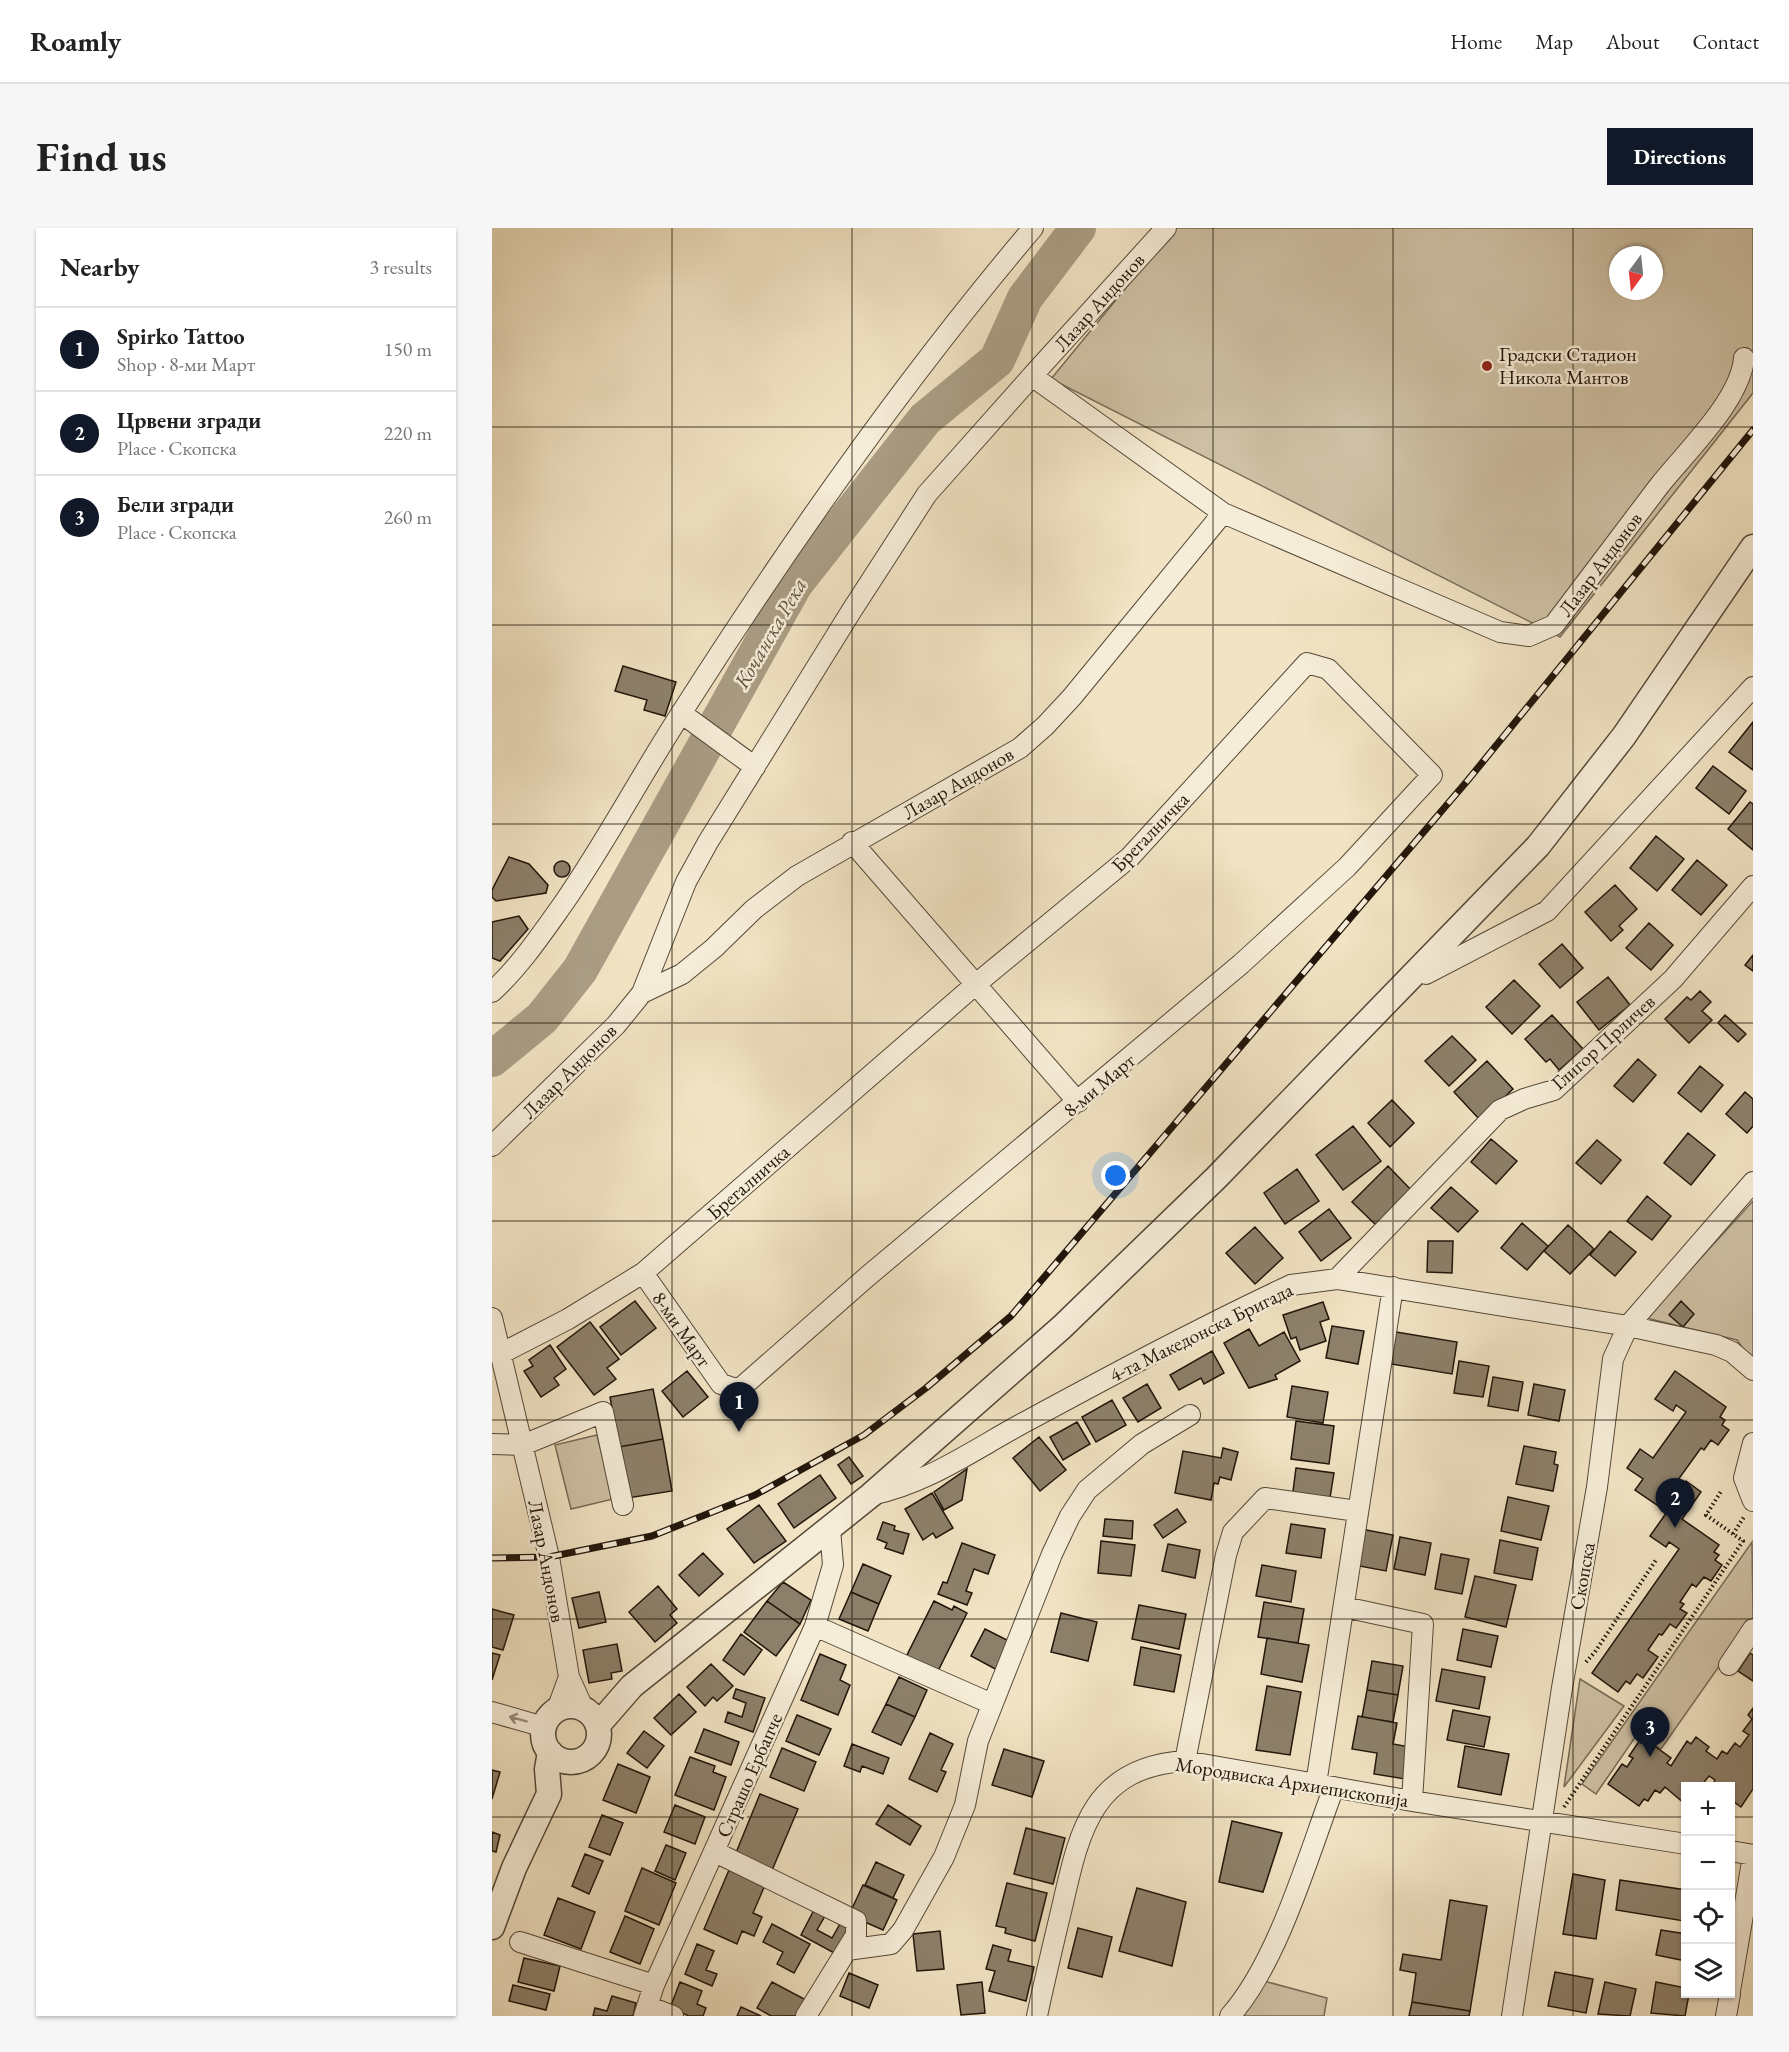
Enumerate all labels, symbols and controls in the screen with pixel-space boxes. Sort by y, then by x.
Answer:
text: Roamly [30,23,121,59]
text: Home [1450,28,1502,55]
text: Map [1535,28,1573,55]
text: About [1606,28,1659,55]
text: Contact [1692,28,1759,55]
button: Directions [1607,128,1753,185]
text: Find us [36,129,167,184]
north arrow [1609,246,1663,300]
street label: Лазар Андонов [1048,247,1150,357]
text: Nearby [60,250,140,284]
text: 3 results [369,254,432,280]
text: Spirko Tattoo [117,322,245,351]
text: 1 [74,336,85,362]
text: 150 m [384,336,432,362]
place label: Градски Стадион Никола Мантов [1499,341,1637,390]
text: Shop · 8-ми Март [117,351,255,377]
marker: Градски Стадион Никола Мантов [1480,359,1494,373]
text: Црвени згради [117,406,261,435]
text: 2 [74,420,85,446]
text: 220 m [384,420,432,446]
text: Place · Скопска [117,435,237,461]
text: Бели згради [117,490,234,519]
text: 3 [74,504,85,530]
text: 260 m [384,504,432,530]
street label: Лазар Андонов [1552,507,1648,621]
text: Place · Скопска [117,519,237,545]
water label: Кочанска Река [727,573,812,694]
street label: Лазар Андонов [898,741,1018,825]
street label: Брегалничка [1105,786,1195,878]
street label: Глигор Прличев [1546,989,1660,1095]
street label: Лазар Андонов [516,1018,622,1124]
street label: 8-ми Март [1058,1047,1140,1123]
street label: Брегалничка [701,1139,795,1225]
your location [1101,1161,1130,1190]
street label: 4-та Македонска Бригада [1105,1276,1297,1388]
street label: 8-ми Март [647,1286,717,1372]
pin: 1 [720,1382,758,1432]
pin: 2 [1656,1478,1694,1528]
street label: Лазар Андонов [522,1498,572,1624]
street label: Скопска [1563,1540,1601,1612]
street label: Страшо Ербапче [710,1708,788,1841]
pin: 3 [1630,1708,1670,1757]
one-way arrow [509,1713,528,1725]
street label: Мородвиска Архиепископија [1174,1751,1410,1813]
map controls [1681,1782,1735,1998]
button: + [1681,1782,1735,1836]
button: − [1681,1836,1735,1890]
button: locate [1681,1890,1735,1944]
button: layers [1681,1944,1735,1998]

